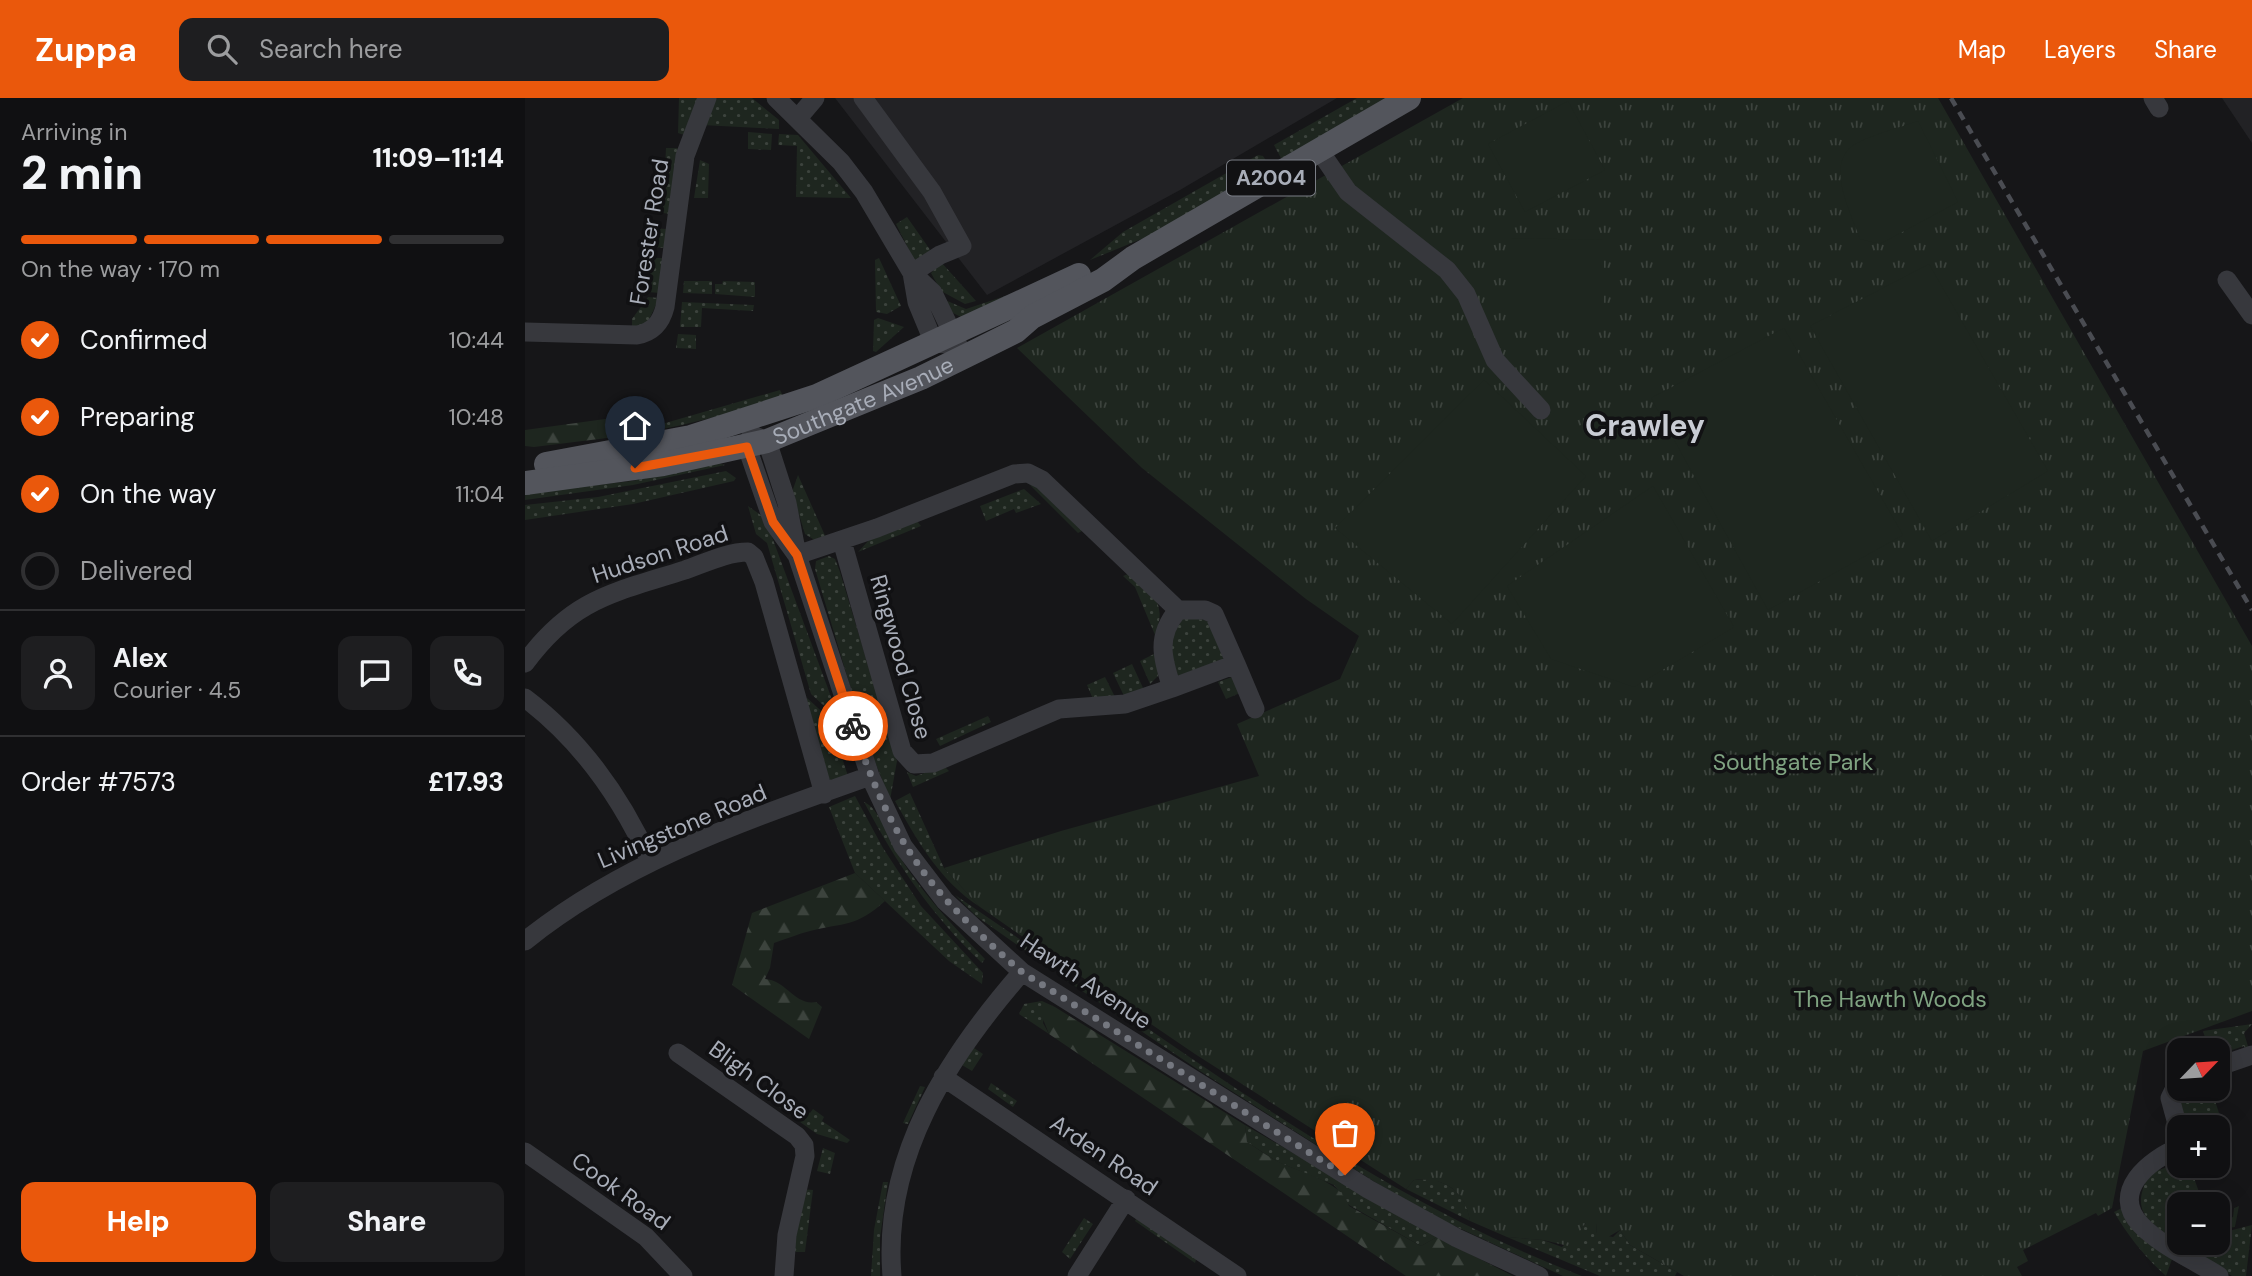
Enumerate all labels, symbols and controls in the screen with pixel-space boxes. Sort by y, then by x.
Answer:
search box [179,18,669,81]
text: Zuppa [35,28,137,71]
icon: search [203,30,241,68]
text: Search here [259,32,402,66]
text: Map [1958,34,2006,65]
text: Layers [2044,34,2116,65]
text: Share [2154,34,2217,65]
text: Arriving in [21,117,127,147]
text: 11:09–11:14 [372,141,504,175]
text: 2 min [21,143,143,203]
street label: Forester Road [623,157,675,307]
road number: A2004 [1227,160,1315,196]
text: On the way · 170 m [21,254,220,284]
icon: check [21,321,59,359]
text: Confirmed [80,323,207,357]
text: 10:44 [449,325,504,355]
street label: Southgate Avenue [768,349,959,452]
pin [605,396,665,468]
icon: check [21,398,59,436]
text: Preparing [80,400,195,434]
text: 10:48 [449,402,504,432]
district label: Crawley [1585,406,1705,445]
icon: home [616,407,654,445]
icon: check [21,475,59,513]
text: On the way [80,477,216,511]
text: 11:04 [455,479,504,509]
street label: Hudson Road [588,518,732,590]
text: Delivered [80,554,193,588]
street label: Ringwood Close [863,571,939,743]
button: person [21,636,95,710]
button: chat [338,636,412,710]
button: phone [430,636,504,710]
text: Alex [113,641,168,675]
text: Courier · 4.5 [113,675,241,705]
courier [818,691,888,761]
icon: bike [834,707,872,745]
park label: Southgate Park [1713,747,1874,777]
text: Order #7573 [21,765,176,799]
text: £17.93 [428,765,504,799]
street label: Livingstone Road [593,777,771,875]
street label: Hawth Avenue [1015,926,1157,1036]
park label: The Hawth Woods [1793,984,1987,1014]
street label: Bligh Close [703,1034,815,1126]
north arrow [2167,1038,2229,1101]
map controls [2167,1038,2230,1255]
pin [1315,1103,1375,1175]
street label: Arden Road [1044,1108,1164,1202]
icon: bag [1326,1114,1364,1152]
button: + [2167,1115,2230,1178]
street label: Cook Road [566,1145,676,1237]
button: Help [21,1182,256,1262]
button: Share [270,1182,504,1262]
button: − [2167,1192,2230,1255]

